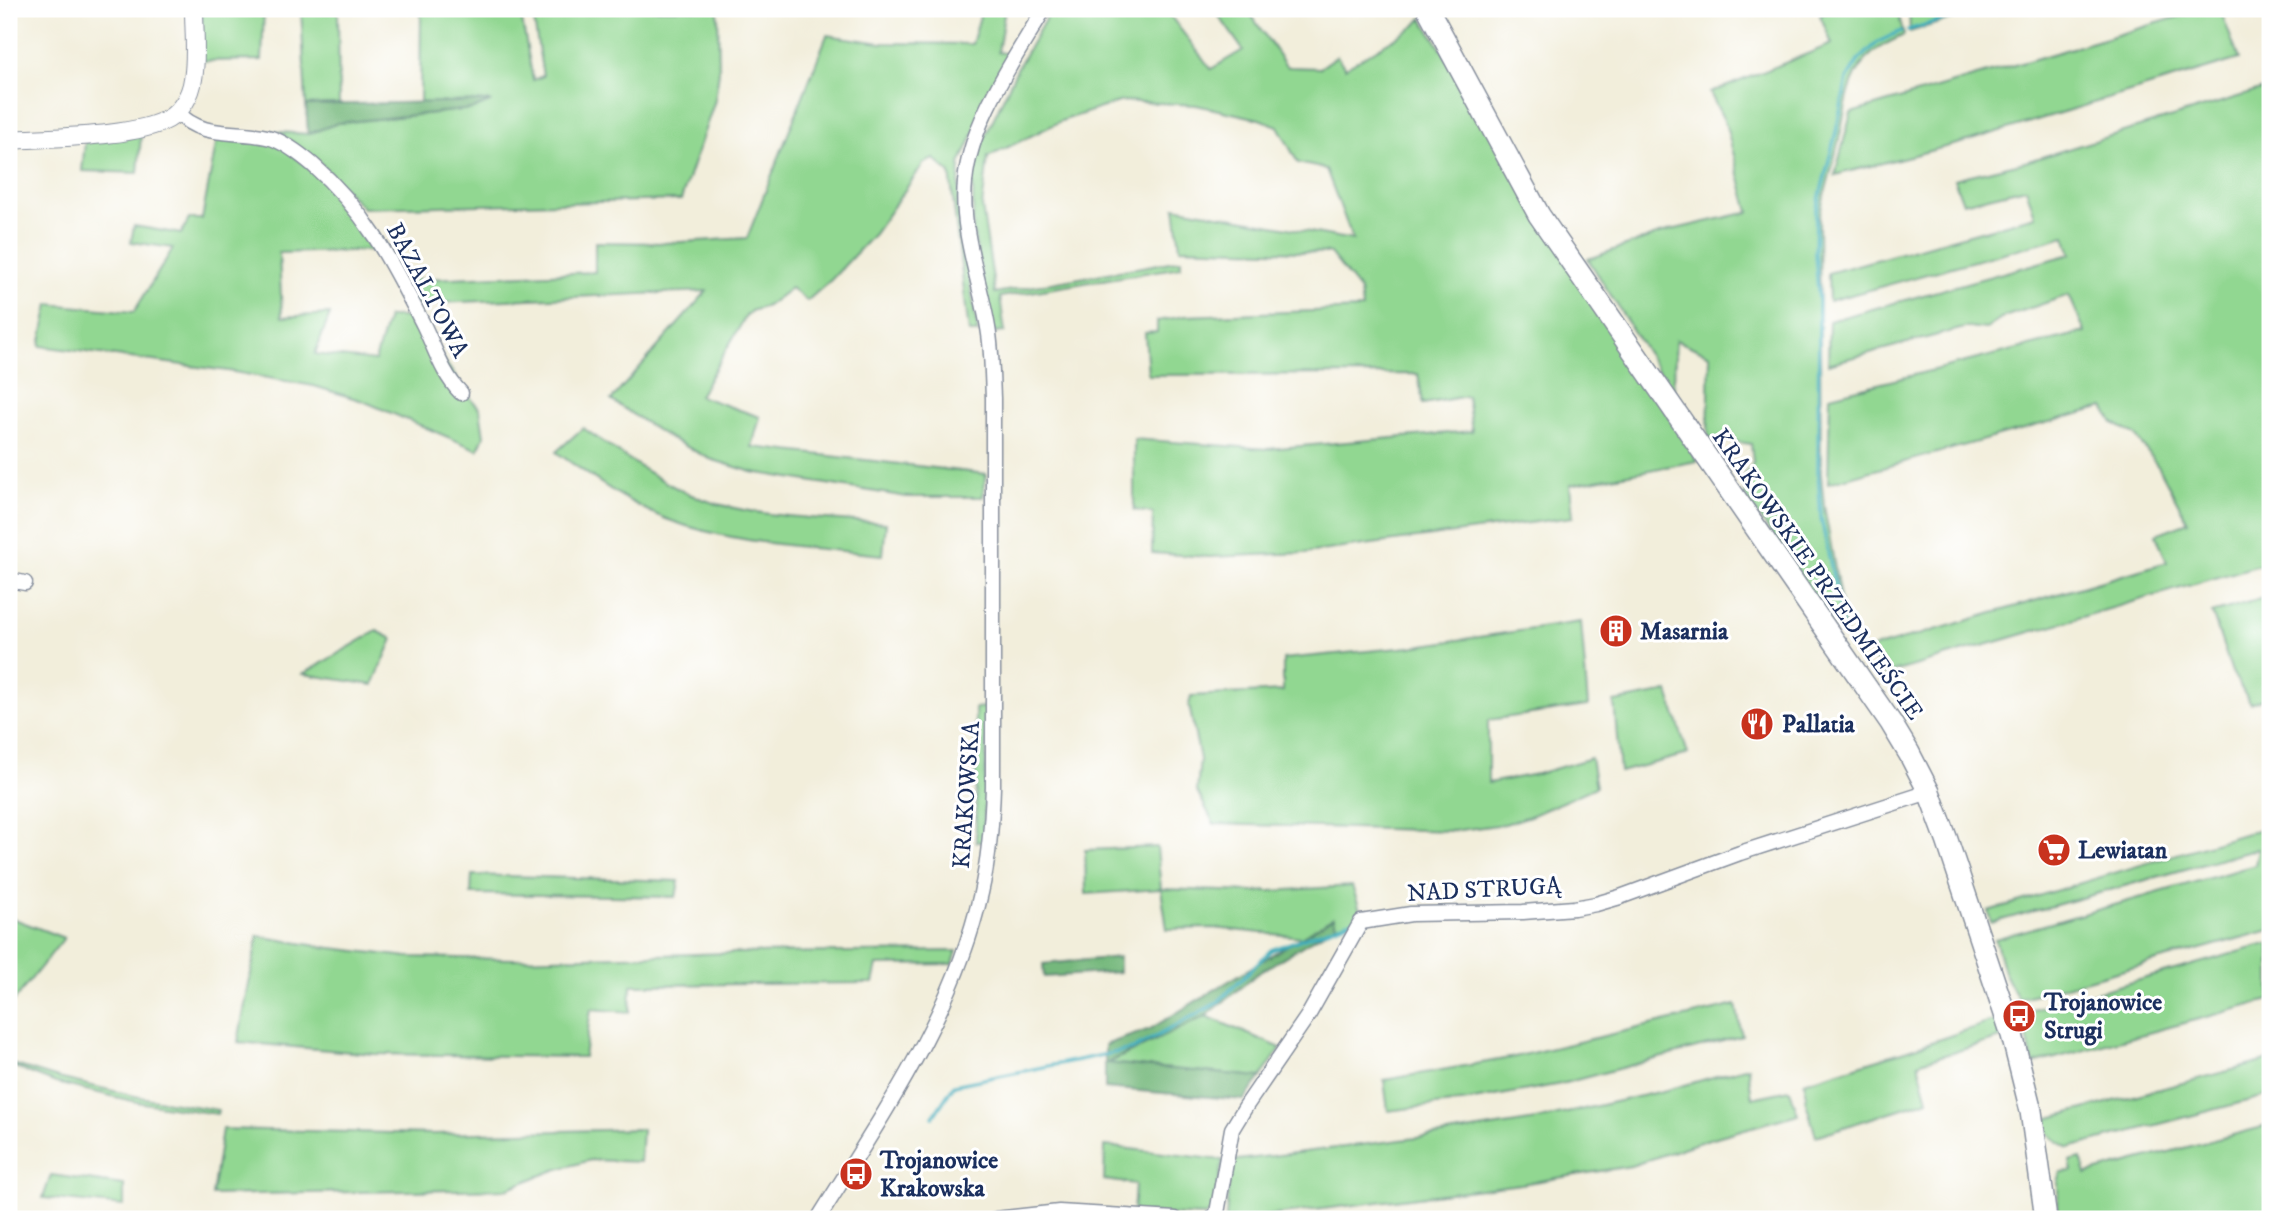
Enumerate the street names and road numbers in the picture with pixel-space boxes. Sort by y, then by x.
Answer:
street label: BAZALTOWA [379,218,475,364]
street label: KRAKOWSKIE PRZEDMIEŚCIE [1705,423,1930,726]
street label: KRAKOWSKA [947,720,987,870]
street label: NAD STRUGĄ [1406,871,1563,909]

